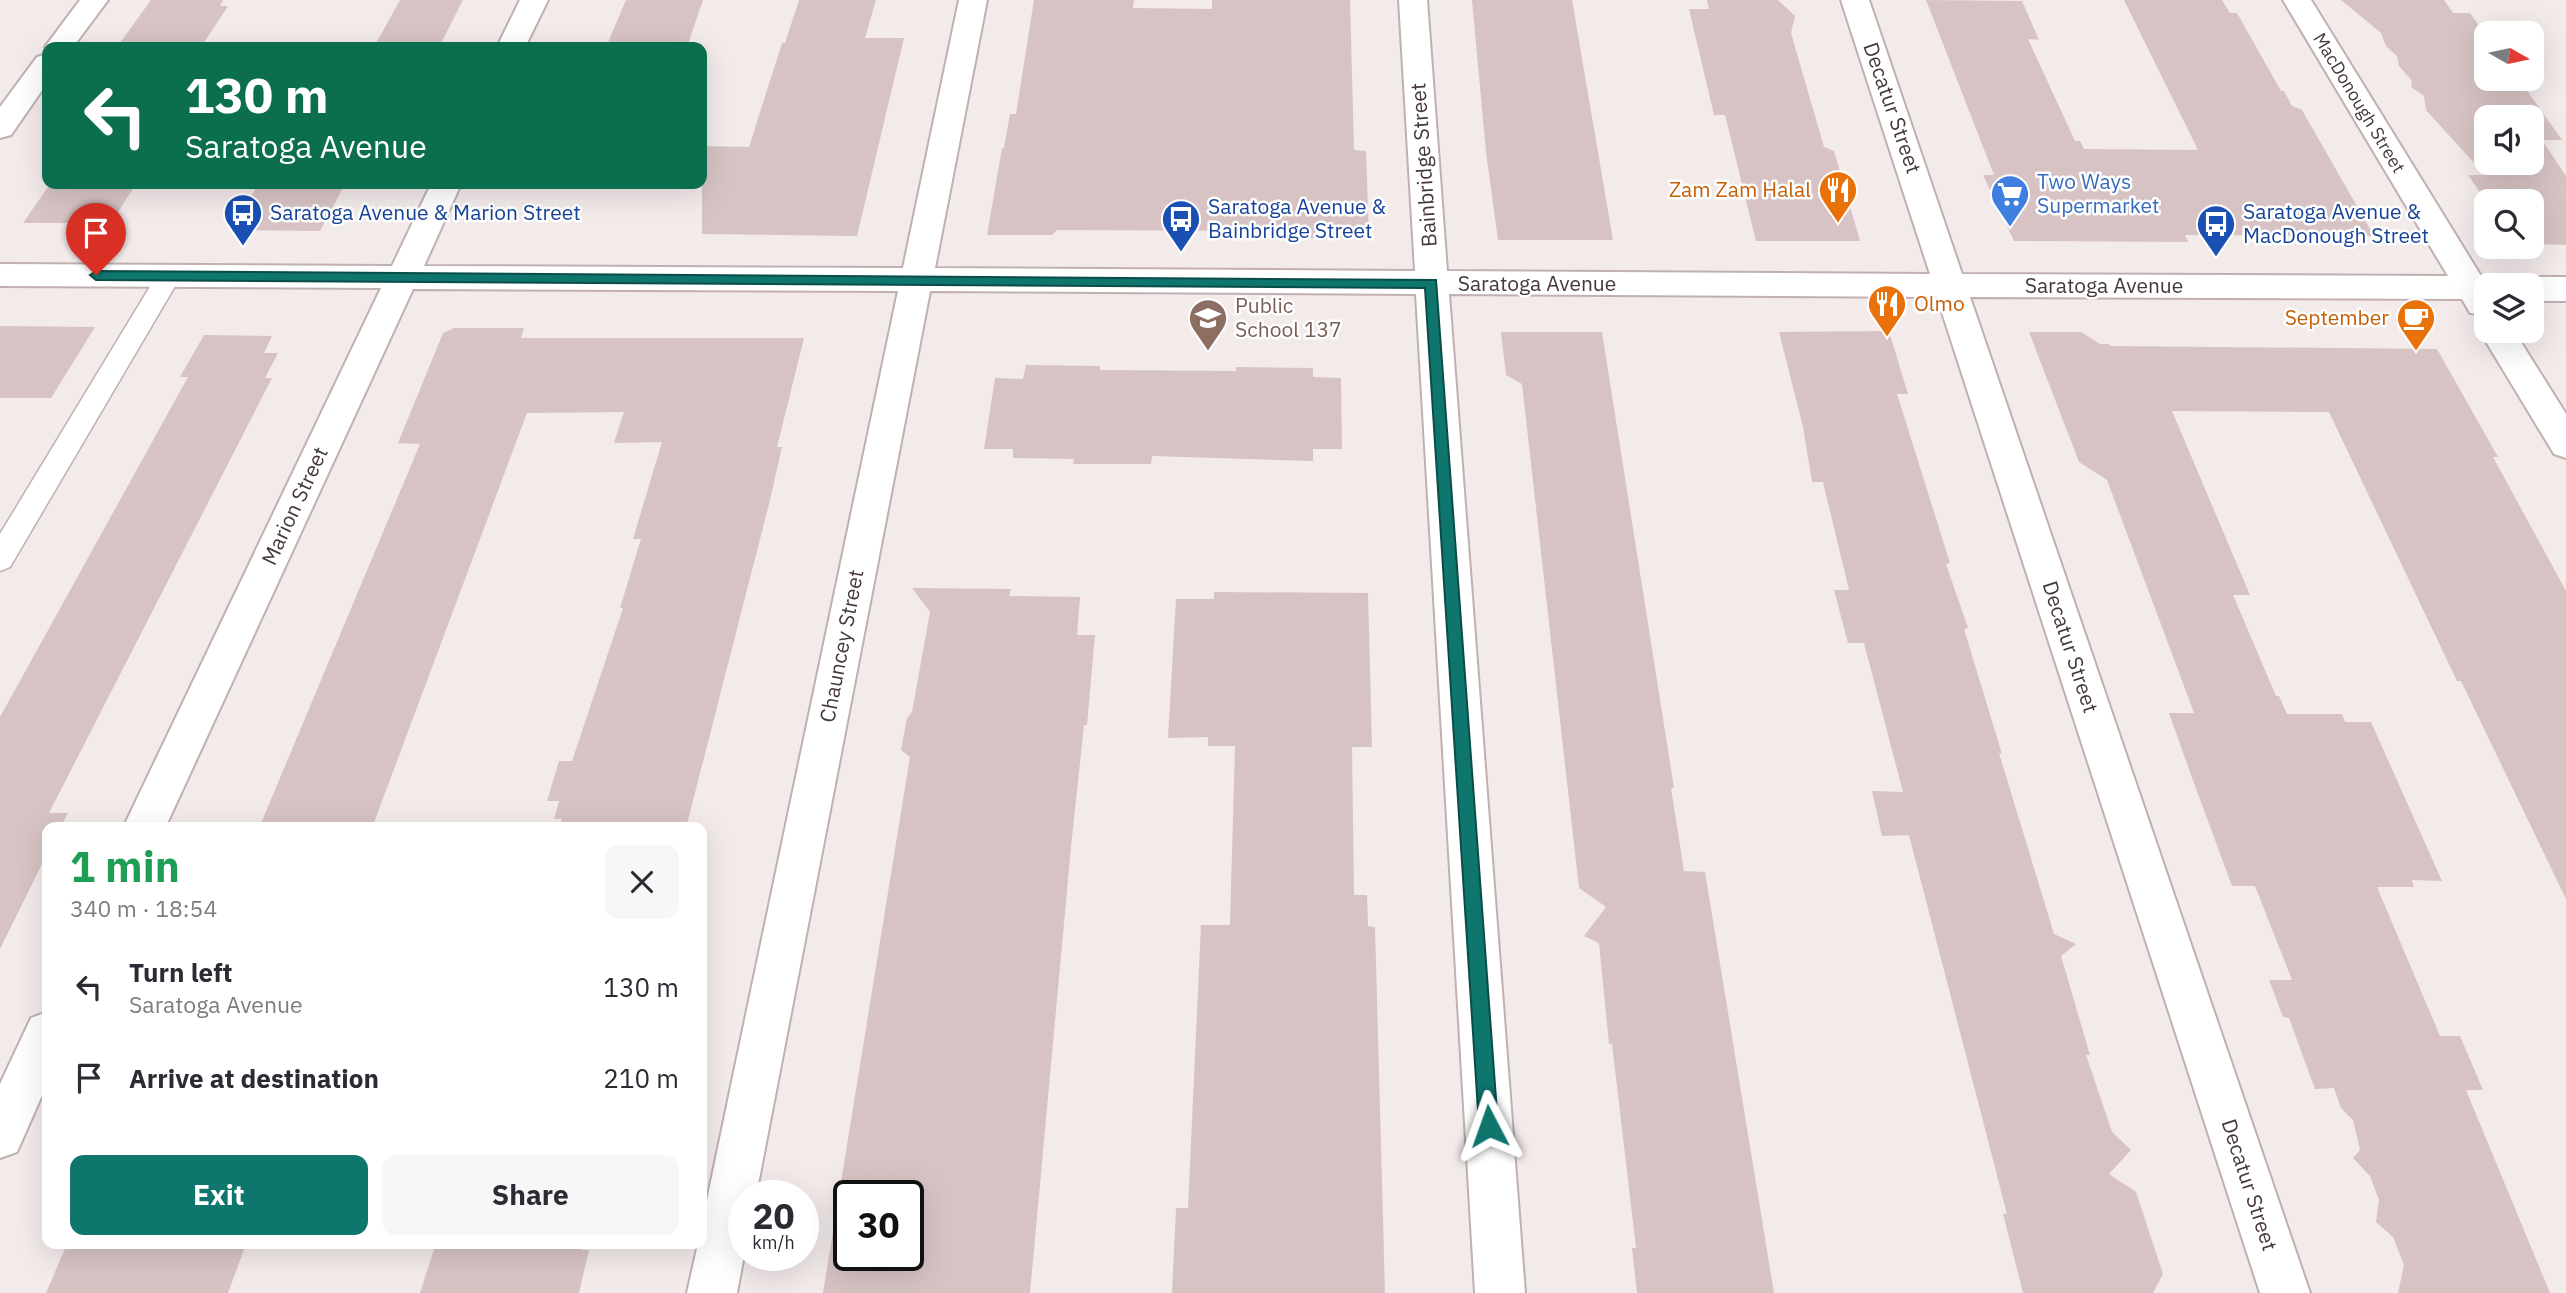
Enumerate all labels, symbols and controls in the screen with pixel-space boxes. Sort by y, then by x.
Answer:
north arrow [2474,21,2544,91]
map controls [2474,21,2544,343]
street label: MacDonough Street [2309,29,2410,177]
street label: Decatur Street [1857,38,1928,177]
text: 130 m [185,63,329,126]
icon: left [70,70,161,161]
street label: Bainbridge Street [1403,82,1443,248]
button: sound [2474,105,2544,175]
text: Saratoga Avenue [185,125,427,167]
place label: Two Ways Supermarket [2037,167,2159,219]
restaurant icon: Zam Zam Halal [1817,169,1859,224]
supermarket icon: Two Ways Supermarket [1989,173,2031,228]
place label: Zam Zam Halal [1669,175,1811,203]
button: search [2474,189,2544,259]
bus stop icon: Saratoga Avenue & Marion Street [222,192,264,247]
place label: Saratoga Avenue & Bainbridge Street [1208,192,1387,244]
place label: Saratoga Avenue & MacDonough Street [2243,197,2429,249]
place label: Saratoga Avenue & Marion Street [270,198,581,226]
bus stop icon: Saratoga Avenue & Bainbridge Street [1160,198,1202,253]
pin [66,203,126,275]
bus stop icon: Saratoga Avenue & MacDonough Street [2195,203,2237,258]
icon: arrive [77,214,115,252]
street label: Saratoga Avenue [1458,269,1616,297]
street label: Saratoga Avenue [2025,271,2183,299]
button: layers [2474,273,2544,343]
restaurant icon: Olmo [1866,283,1908,338]
place label: Olmo [1914,289,1965,317]
place label: Public School 137 [1235,291,1342,343]
school or university icon: Public School 137 [1187,297,1229,352]
cafe icon: September [2395,297,2437,352]
place label: September [2285,303,2389,331]
street label: Marion Street [254,442,334,569]
street label: Chauncey Street [812,567,870,725]
street label: Decatur Street [2036,577,2105,716]
text: 1 min [70,839,180,894]
button: close [605,845,679,919]
text: 340 m · 18:54 [70,893,217,923]
text: Turn left [129,955,232,989]
icon: left [70,968,108,1006]
text: 130 m [603,970,679,1004]
text: Saratoga Avenue [129,989,303,1019]
icon: arrive [70,1059,108,1097]
text: Arrive at destination [129,1061,379,1095]
text: 210 m [603,1061,679,1095]
position arrow [1452,1089,1526,1163]
street label: Decatur Street [2215,1115,2284,1254]
button: Exit [70,1155,368,1235]
button: Share [382,1155,679,1235]
speed limit sign: 30 [833,1180,924,1271]
text: 20 [752,1193,795,1239]
text: km/h [752,1231,795,1254]

